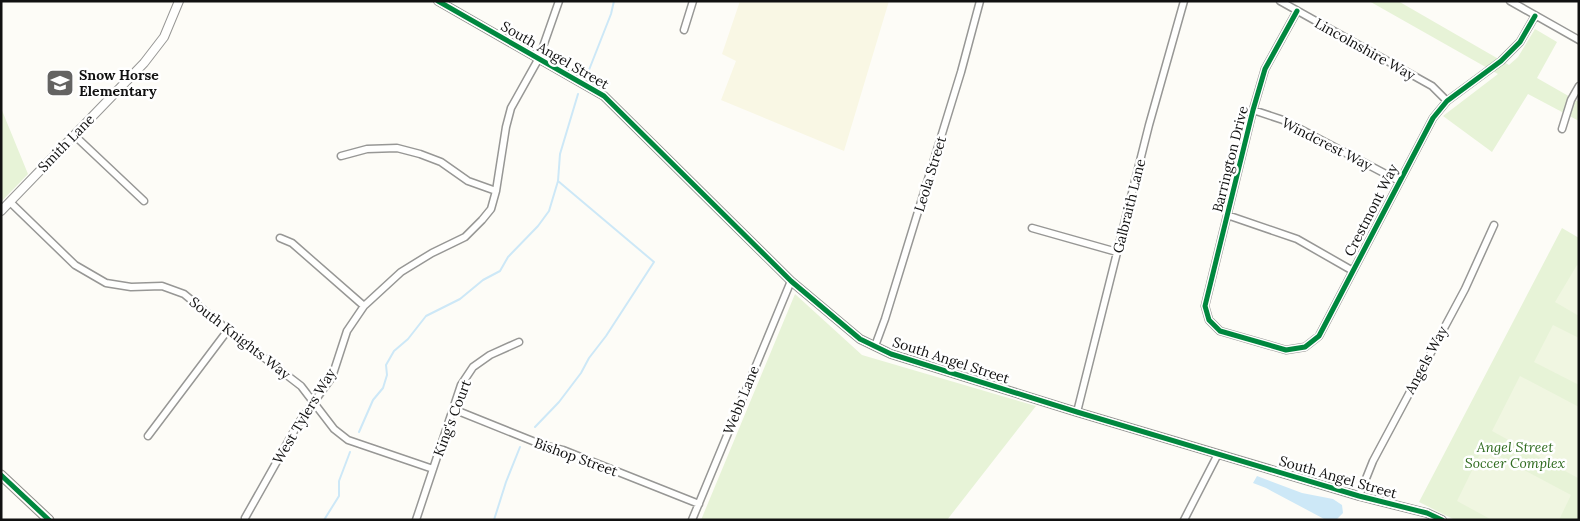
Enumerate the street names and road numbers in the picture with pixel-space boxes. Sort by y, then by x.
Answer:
street label: Lincolnshire Way [1312,14,1419,84]
street label: South Angel Street [498,17,613,94]
street label: Barrington Drive [1208,104,1252,214]
street label: Smith Lane [34,110,98,176]
street label: Windcrest Way [1279,114,1376,175]
street label: Leola Street [910,133,950,214]
street label: Galbraith Lane [1109,157,1149,255]
street label: Crestmont Way [1340,160,1402,259]
street label: South Knights Way [186,293,295,384]
street label: Angels Way [1400,322,1452,398]
street label: South Angel Street [890,333,1012,388]
street label: Webb Lane [719,363,763,437]
street label: West Tylers Way [268,364,340,467]
street label: King's Court [429,377,475,459]
street label: Bishop Street [532,434,621,481]
street label: South Angel Street [1277,452,1400,503]

